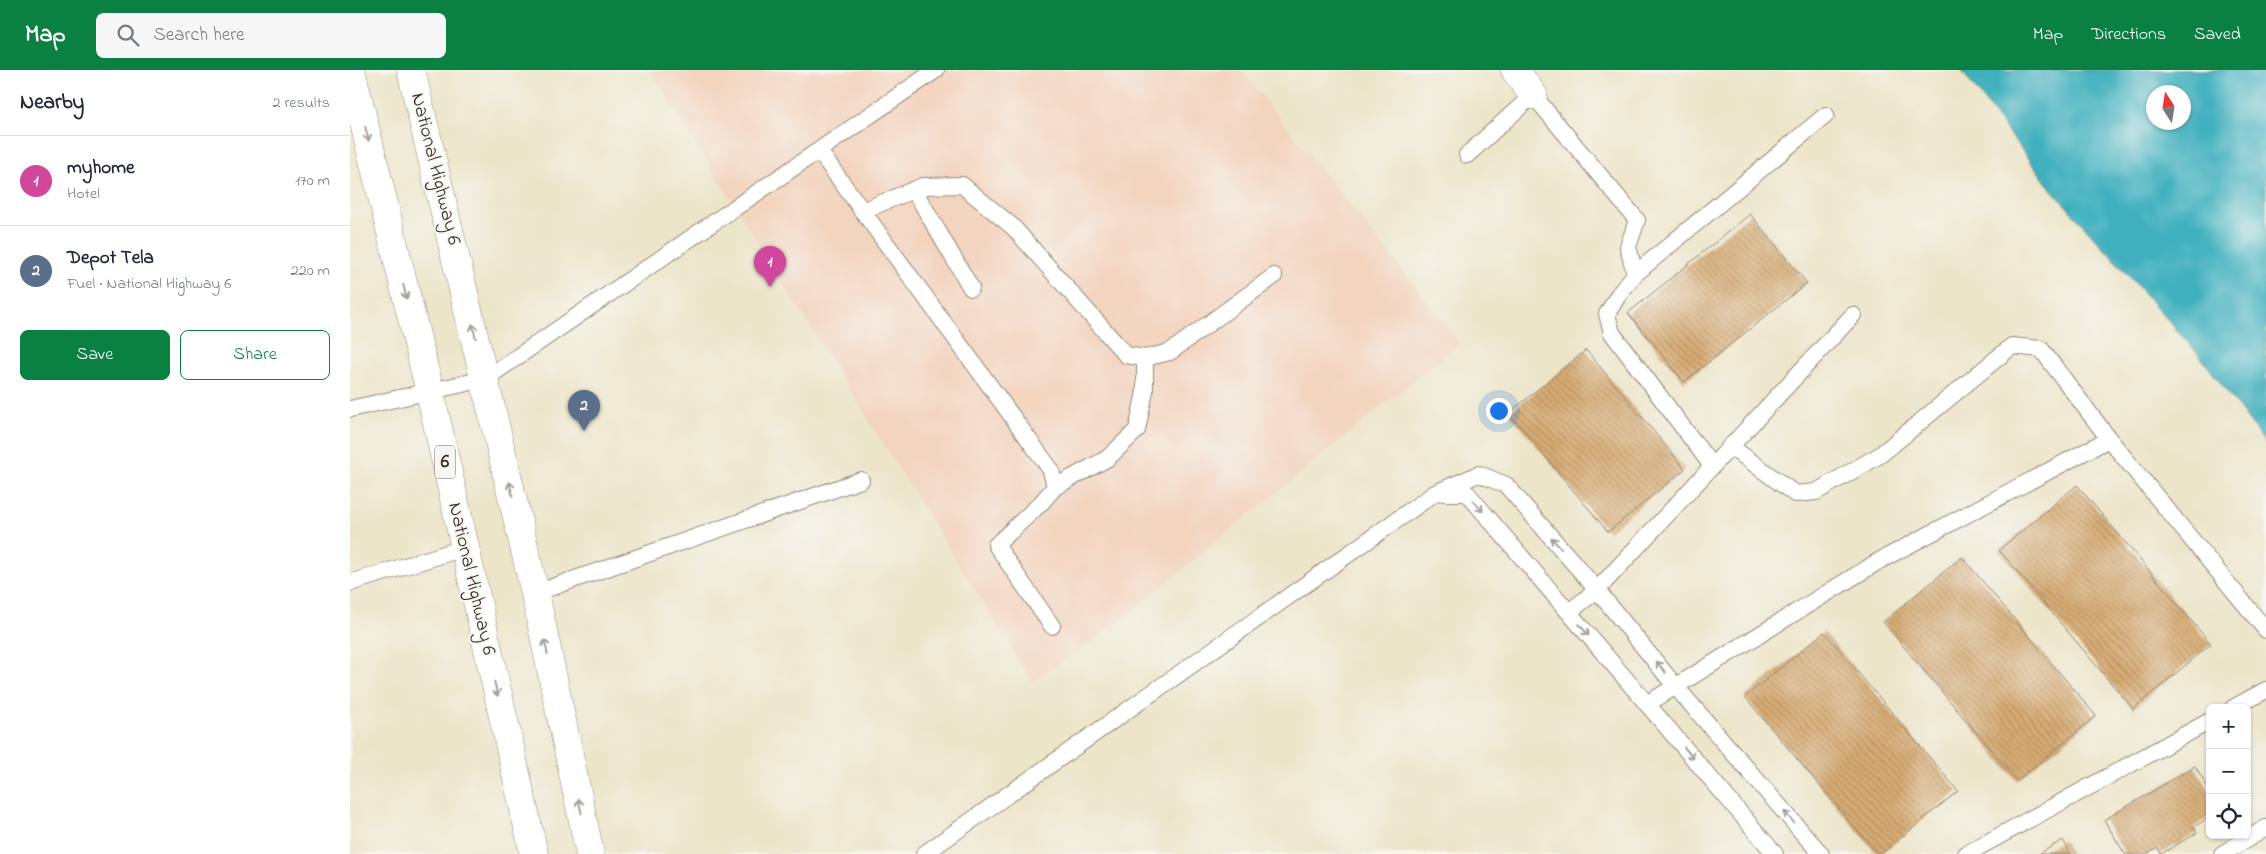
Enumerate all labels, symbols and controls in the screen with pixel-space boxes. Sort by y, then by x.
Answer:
search box [96,13,446,58]
text: Map [25,18,66,53]
icon: search [114,21,142,49]
text: Search here [154,22,245,49]
text: Map [2033,22,2063,48]
text: Directions [2091,22,2166,48]
text: Saved [2194,22,2241,48]
north arrow [2146,85,2191,130]
text: Nearby [20,88,84,118]
street label: National Highway 6 [401,90,468,249]
text: 2 results [272,91,330,115]
one-way arrow [363,126,372,142]
text: myhome [67,155,134,182]
text: 1 [33,169,39,193]
text: 170 m [295,169,330,193]
text: Hotel [67,182,100,206]
text: Depot Tela [67,245,154,272]
pin: 1 [754,246,786,287]
text: 2 [32,259,40,283]
text: 220 m [291,259,330,283]
text: Fuel · National Highway 6 [67,272,231,296]
one-way arrow [401,284,410,300]
one-way arrow [468,323,478,339]
button: Save [20,330,170,380]
button: Share [180,330,330,380]
pin: 2 [568,390,600,431]
your location [1486,398,1512,424]
road number: 6 [435,446,455,478]
one-way arrow [506,481,515,497]
street label: National Highway 6 [438,500,503,659]
one-way arrow [1473,500,1484,513]
one-way arrow [1550,536,1562,549]
one-way arrow [1578,623,1589,636]
one-way arrow [541,640,551,656]
one-way arrow [1655,661,1666,674]
one-way arrow [492,681,501,697]
map controls [2206,704,2251,839]
button: + [2206,704,2251,749]
one-way arrow [1683,747,1695,760]
button: − [2206,749,2251,794]
button: locate [2206,794,2251,839]
one-way arrow [575,799,584,815]
one-way arrow [1784,811,1795,824]

